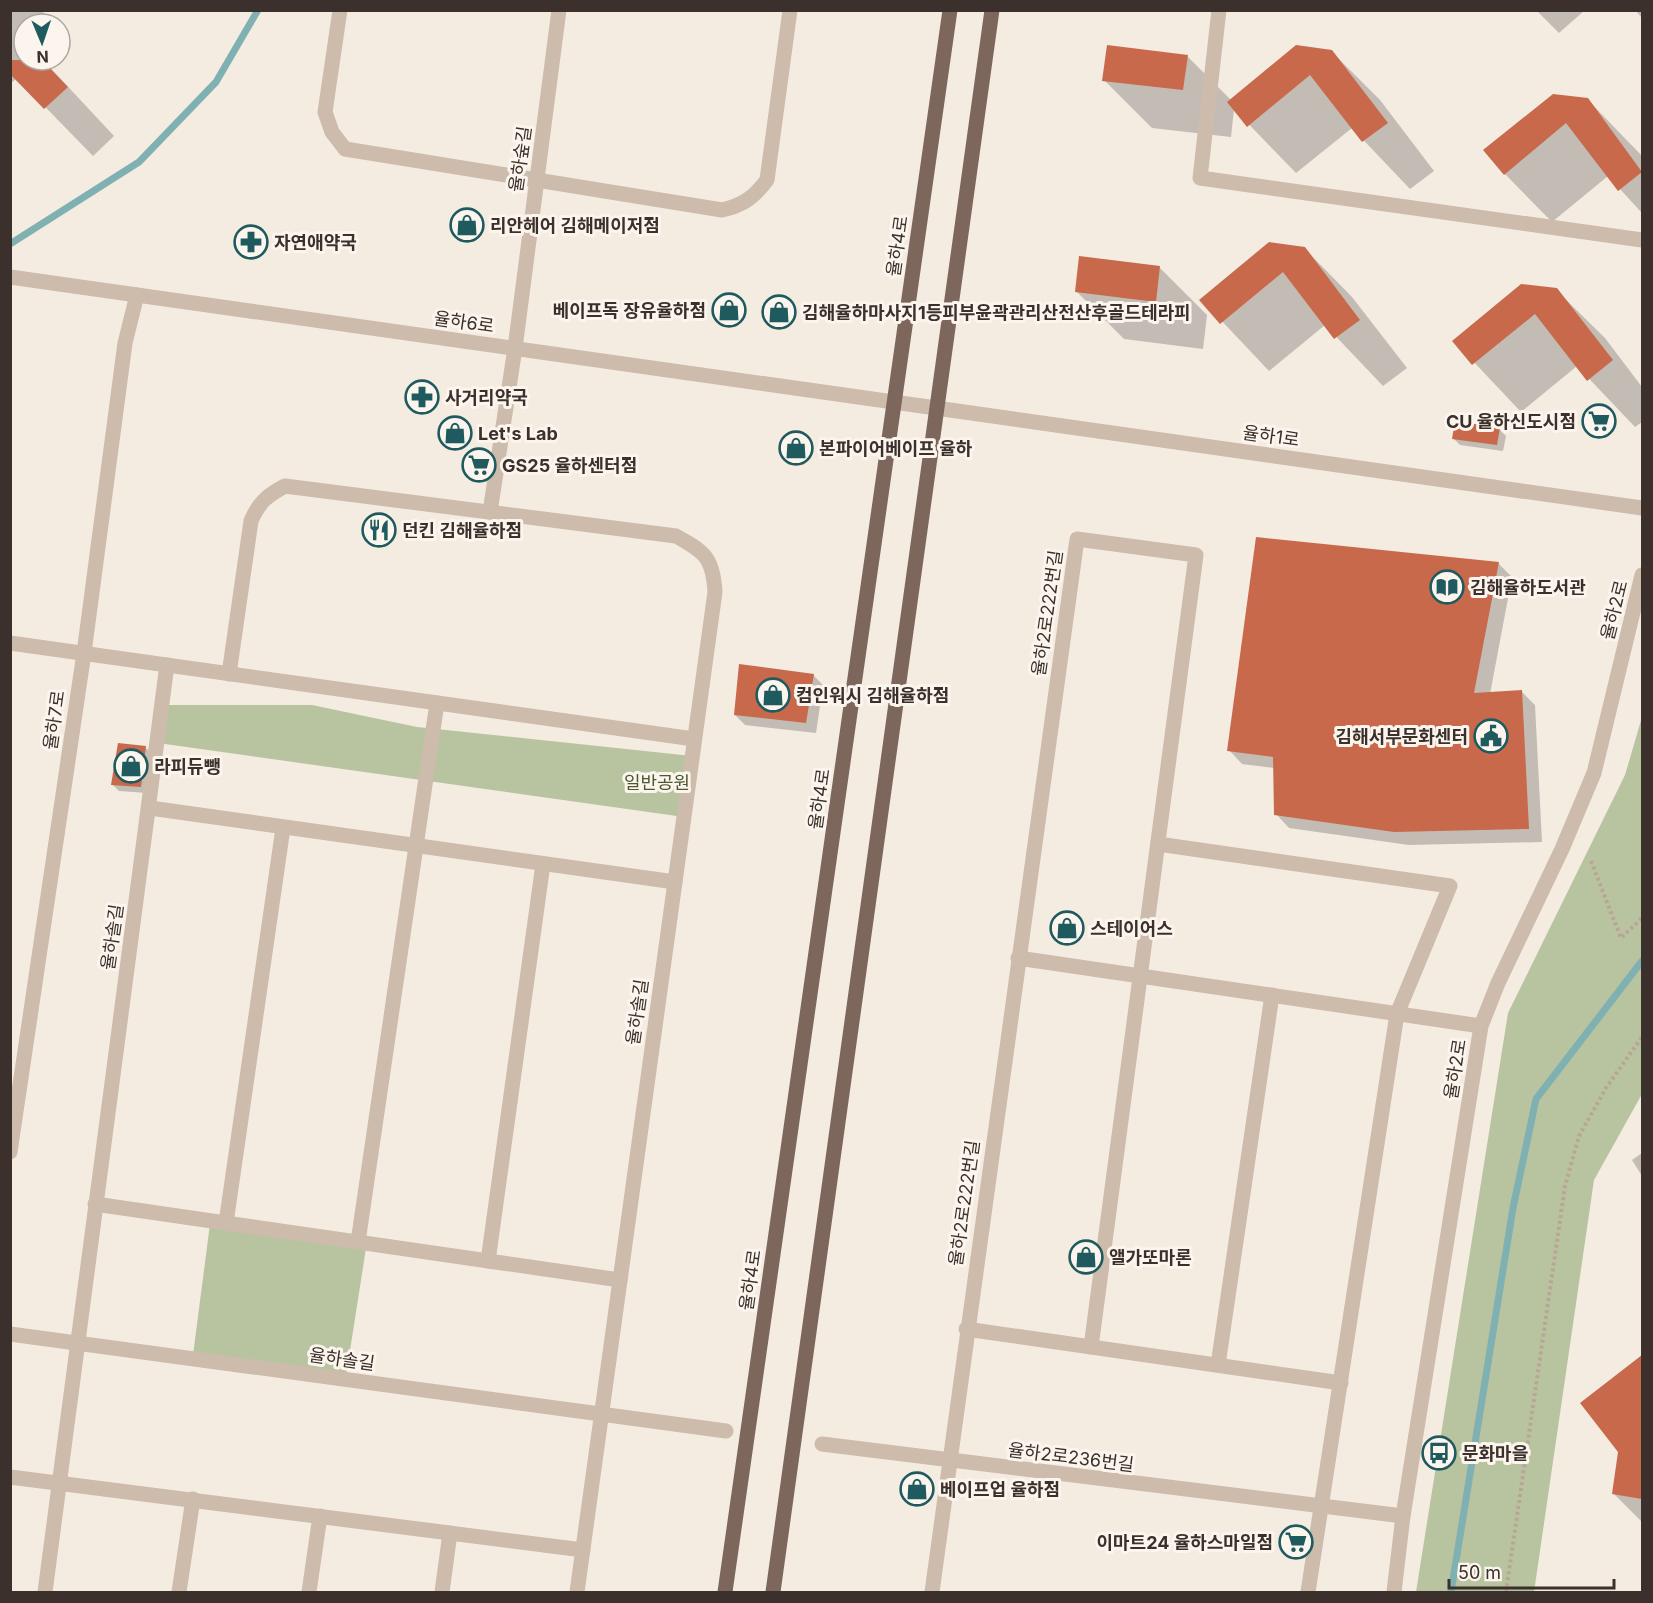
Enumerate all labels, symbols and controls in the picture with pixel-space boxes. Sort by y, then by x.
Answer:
north arrow [12,12,72,72]
text: N [36,47,49,67]
street label: 율하숲길 [505,125,535,193]
shop icon: 리안헤어 김해메이저점 [449,207,485,243]
street label: 율하4로 [882,214,912,278]
place label: 리안헤어 김해메이저점 [490,215,660,236]
pharmacy icon: 자연애약국 [233,224,269,260]
place label: 자연애약국 [274,232,357,253]
shop icon: 베이프독 장유율하점 [711,292,747,328]
shop icon: 김해율하마사지1등피부윤곽관리산전산후골드테라피 [761,294,797,330]
place label: 베이프독 장유율하점 [553,300,706,321]
place label: 김해율하마사지1등피부윤곽관리산전산후골드테라피 [802,302,1191,323]
street label: 율하6로 [432,307,496,337]
pharmacy icon: 사거리약국 [404,379,440,415]
place label: 사거리약국 [445,387,528,408]
supermarket icon: CU 율하신도시점 [1581,403,1617,439]
place label: CU 율하신도시점 [1446,411,1576,432]
shop icon: Let's Lab [437,415,473,451]
street label: 율하1로 [1241,422,1301,450]
place label: Let's Lab [478,423,558,444]
shop icon: 본파이어베이프 율하 [778,430,814,466]
place label: 본파이어베이프 율하 [819,438,973,459]
supermarket icon: GS25 율하센터점 [461,447,497,483]
place label: GS25 율하센터점 [502,455,637,476]
restaurant icon: 던킨 김해율하점 [361,512,397,548]
place label: 던킨 김해율하점 [402,520,522,541]
street label: 율하2로222번길 [1028,549,1066,677]
library icon: 김해율하도서관 [1429,569,1465,605]
place label: 김해율하도서관 [1470,577,1586,598]
street label: 율하2로 [1596,578,1632,642]
shop icon: 컴인워시 김해율하점 [755,677,791,713]
place label: 컴인워시 김해율하점 [796,685,949,706]
street label: 율하7로 [39,689,69,751]
public building icon: 김해서부문화센터 [1473,718,1509,754]
place label: 김해서부문화센터 [1336,726,1468,747]
shop icon: 라피듀뺑 [113,748,149,784]
place label: 라피듀뺑 [154,756,220,777]
street label: 율하4로 [804,767,834,831]
park label: 일반공원 [624,772,690,793]
street label: 율하솔길 [97,903,127,971]
shop icon: 스테이어스 [1049,910,1085,946]
place label: 스테이어스 [1090,918,1173,939]
street label: 율하솔길 [622,978,652,1046]
street label: 율하2로 [1440,1037,1470,1101]
street label: 율하2로222번길 [945,1139,983,1267]
shop icon: 앨가또마론 [1068,1239,1104,1275]
place label: 앨가또마론 [1109,1247,1192,1268]
street label: 율하4로 [735,1248,765,1312]
street label: 율하솔길 [308,1344,376,1374]
bus stop icon: 문화마을 [1421,1435,1457,1471]
street label: 율하2로236번길 [1007,1439,1135,1475]
place label: 문화마을 [1462,1443,1528,1464]
shop icon: 베이프업 율하점 [899,1471,935,1507]
place label: 베이프업 율하점 [940,1479,1060,1500]
supermarket icon: 이마트24 율하스마일점 [1278,1524,1314,1560]
place label: 이마트24 율하스마일점 [1096,1532,1273,1553]
scale bar [1449,1552,1614,1590]
text: 50 m [1458,1562,1501,1583]

